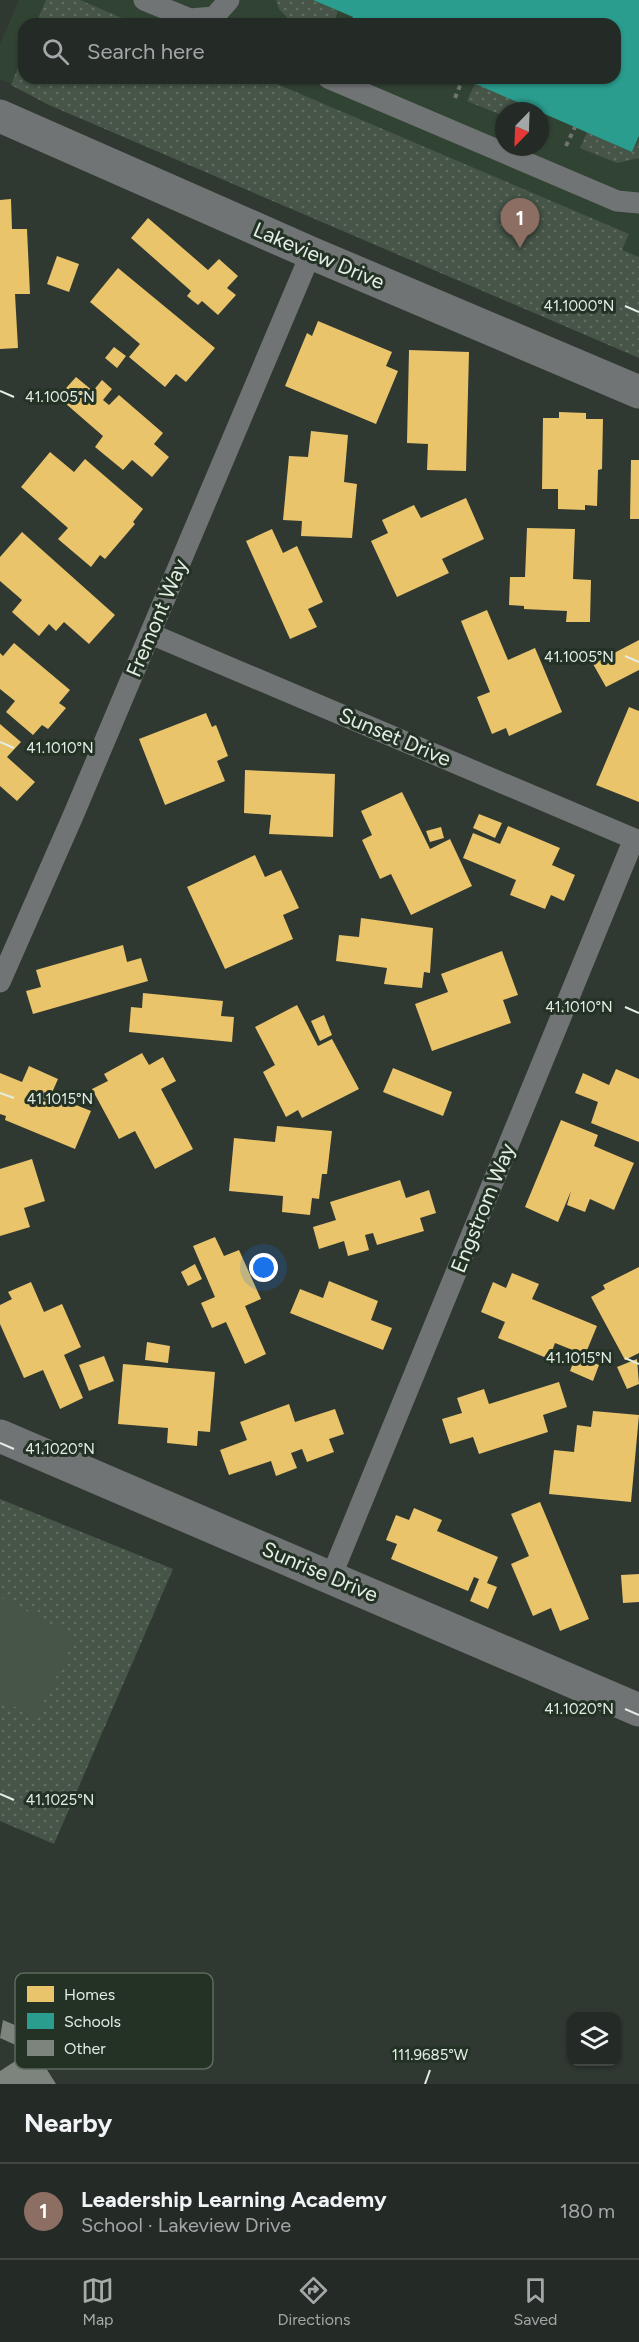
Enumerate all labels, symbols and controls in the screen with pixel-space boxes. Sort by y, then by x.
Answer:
search box [18,18,621,84]
icon: search [39,35,72,68]
text: Search here [87,38,205,65]
north arrow [495,102,549,156]
pin: 1 [500,198,540,248]
street label: Lakeview Drive [250,217,389,294]
text: 41.1000°N [544,297,614,315]
text: 41.1005°N [25,388,95,406]
street label: Fremont Way [121,555,193,680]
text: 41.1005°N [544,648,614,666]
street label: Sunset Drive [335,702,455,771]
text: 41.1010°N [26,739,94,757]
text: 41.1010°N [545,998,613,1016]
text: 41.1015°N [27,1090,93,1108]
street label: Engstrom Way [445,1139,520,1276]
your location [249,1253,278,1282]
text: 41.1015°N [546,1349,612,1367]
text: 41.1020°N [25,1440,95,1458]
street label: Sunrise Drive [259,1536,382,1607]
text: 41.1020°N [544,1700,614,1718]
text: 41.1025°N [26,1791,94,1809]
legend [15,1973,213,2069]
text: Homes [64,1985,115,2004]
text: Schools [64,2012,121,2031]
map controls [567,2012,621,2066]
button: layers [567,2012,621,2066]
text: Other [64,2039,106,2058]
text: 111.9685°W [392,2046,469,2064]
text: Nearby [24,2107,112,2139]
text: Leadership Learning Academy [81,2186,387,2213]
text: 1 [39,2199,48,2223]
text: 180 m [560,2199,615,2223]
text: School · Lakeview Drive [81,2213,291,2237]
tab: Map [81,2274,114,2329]
tab: Directions [277,2274,350,2329]
tab: Saved [513,2274,558,2329]

